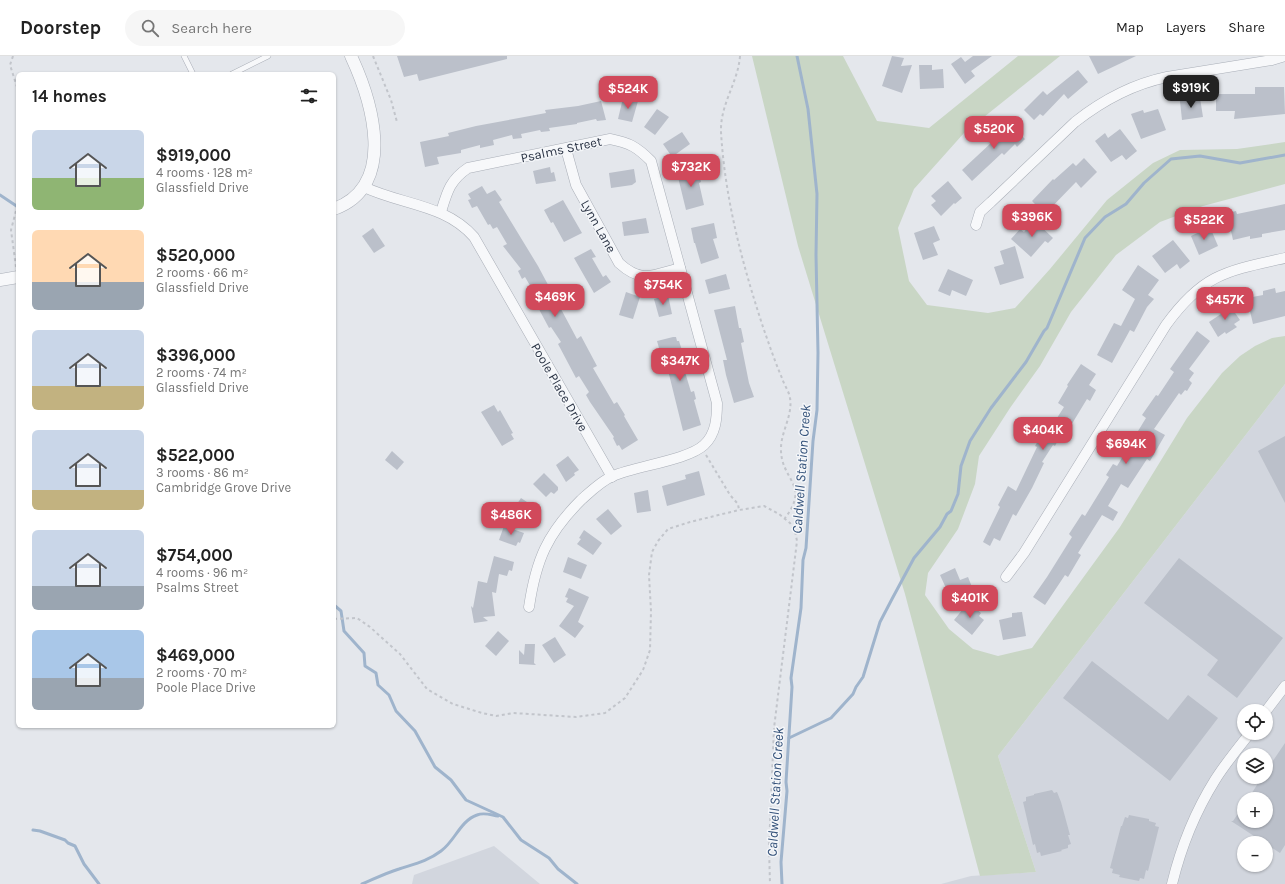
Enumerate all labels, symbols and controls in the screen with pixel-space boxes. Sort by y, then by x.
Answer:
search box [125,10,405,46]
text: Doorstep [20,17,101,39]
icon: search [139,17,161,39]
text: Search here [171,19,252,37]
text: Map [1116,19,1144,36]
text: Layers [1166,19,1206,36]
text: Share [1228,19,1265,36]
pin: $919K [1163,75,1219,109]
pin: $524K [600,76,656,110]
text: $919K [1172,80,1210,95]
text: $524K [608,81,648,96]
icon: filters [298,85,320,107]
text: 14 homes [32,86,107,106]
pin: $520K [966,116,1022,150]
text: $520K [973,121,1015,136]
street label: Psalms Street [519,134,603,165]
text: $919,000 [156,145,231,165]
icon: home [64,146,112,194]
pin: $732K [663,154,719,188]
text: $732K [671,159,711,174]
text: 4 rooms · 128 m² [156,165,253,180]
text: Glassfield Drive [156,180,249,195]
street label: Lynn Lane [578,197,619,256]
pin: $396K [1004,204,1060,238]
pin: $522K [1176,207,1232,241]
text: $396K [1011,209,1053,224]
text: $522K [1184,212,1224,227]
text: $520,000 [156,245,235,265]
icon: home [64,246,112,294]
text: 2 rooms · 66 m² [156,265,248,280]
pin: $754K [635,272,691,306]
text: $754K [643,277,683,292]
text: Glassfield Drive [156,280,249,295]
pin: $469K [527,284,583,318]
pin: $457K [1197,287,1253,321]
text: $469K [534,289,576,304]
text: $457K [1205,292,1245,307]
street label: Poole Place Drive [528,340,591,434]
text: $396,000 [156,345,236,365]
icon: home [64,346,112,394]
pin: $347K [652,348,708,382]
text: $347K [660,353,700,368]
text: 2 rooms · 74 m² [156,365,247,380]
text: Glassfield Drive [156,380,249,395]
water label: Caldwell Station Creek [789,403,815,534]
pin: $404K [1015,417,1071,451]
text: $404K [1022,422,1064,437]
pin: $694K [1098,431,1154,465]
text: $694K [1105,436,1147,451]
text: $522,000 [156,445,235,465]
icon: home [64,446,112,494]
text: 3 rooms · 86 m² [156,465,249,480]
text: Cambridge Grove Drive [156,480,291,495]
pin: $486K [483,502,539,536]
text: $486K [490,507,532,522]
text: $754,000 [156,545,233,565]
icon: home [64,546,112,594]
text: 4 rooms · 96 m² [156,565,248,580]
text: Psalms Street [156,580,239,595]
pin: $401K [942,585,998,619]
text: $401K [951,590,989,605]
text: $469,000 [156,645,235,665]
icon: home [64,646,112,694]
text: 2 rooms · 70 m² [156,665,247,680]
text: Poole Place Drive [156,680,256,695]
map controls [1237,704,1273,872]
button: locate [1237,704,1273,740]
water label: Caldwell Station Creek [764,726,787,857]
button: layers [1237,748,1273,784]
button: + [1237,792,1273,828]
button: − [1237,836,1273,872]

